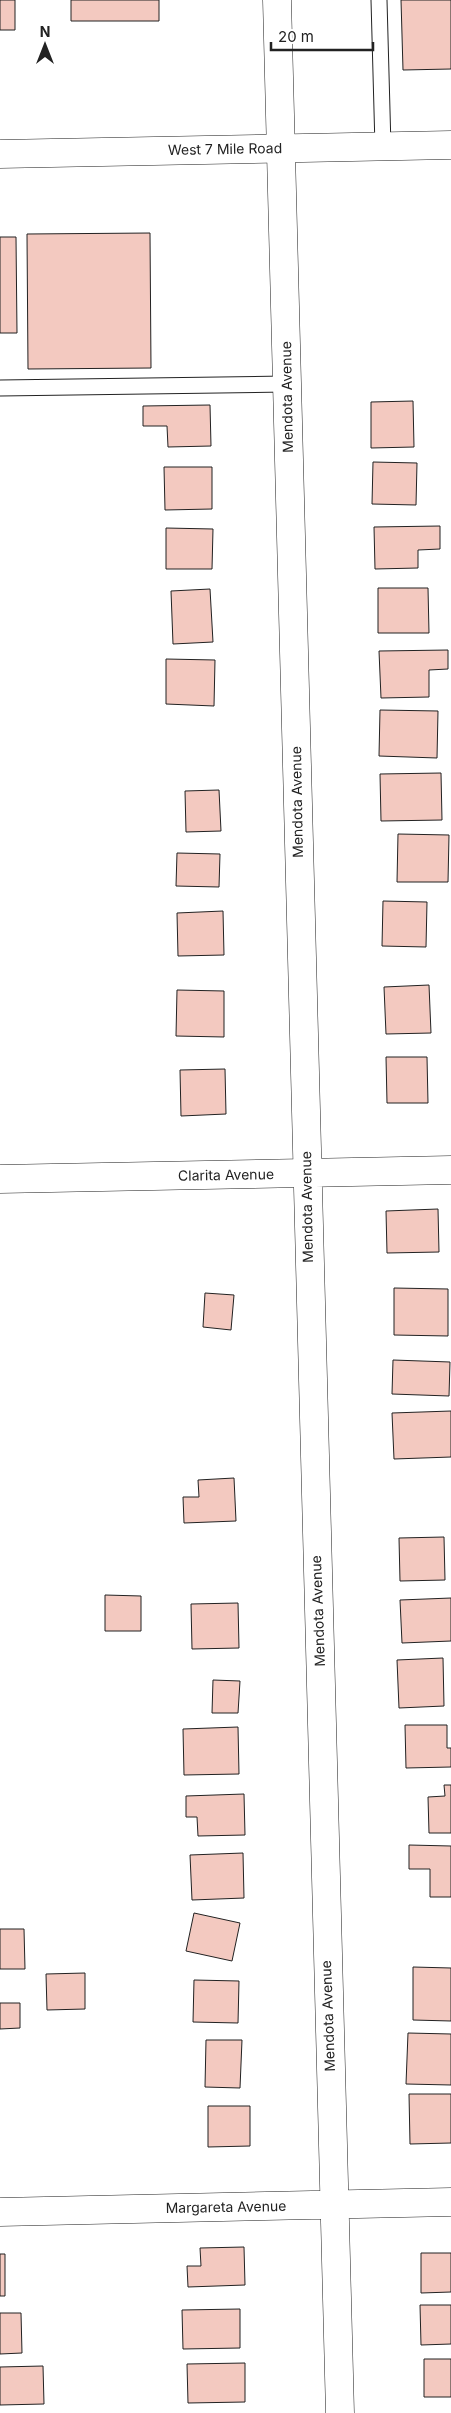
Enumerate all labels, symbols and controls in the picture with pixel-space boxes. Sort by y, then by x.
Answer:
north arrow [20,20,70,70]
scale bar [271,20,374,52]
text: N [40,23,50,40]
text: 20 m [278,27,314,46]
street label: West 7 Mile Road [168,139,282,158]
street label: Mendota Avenue [277,341,296,453]
street label: Mendota Avenue [287,746,306,858]
street label: Mendota Avenue [297,1151,316,1263]
street label: Clarita Avenue [178,1165,274,1184]
street label: Mendota Avenue [307,1555,328,1667]
street label: Mendota Avenue [317,1960,338,2072]
street label: Margareta Avenue [165,2197,287,2216]

